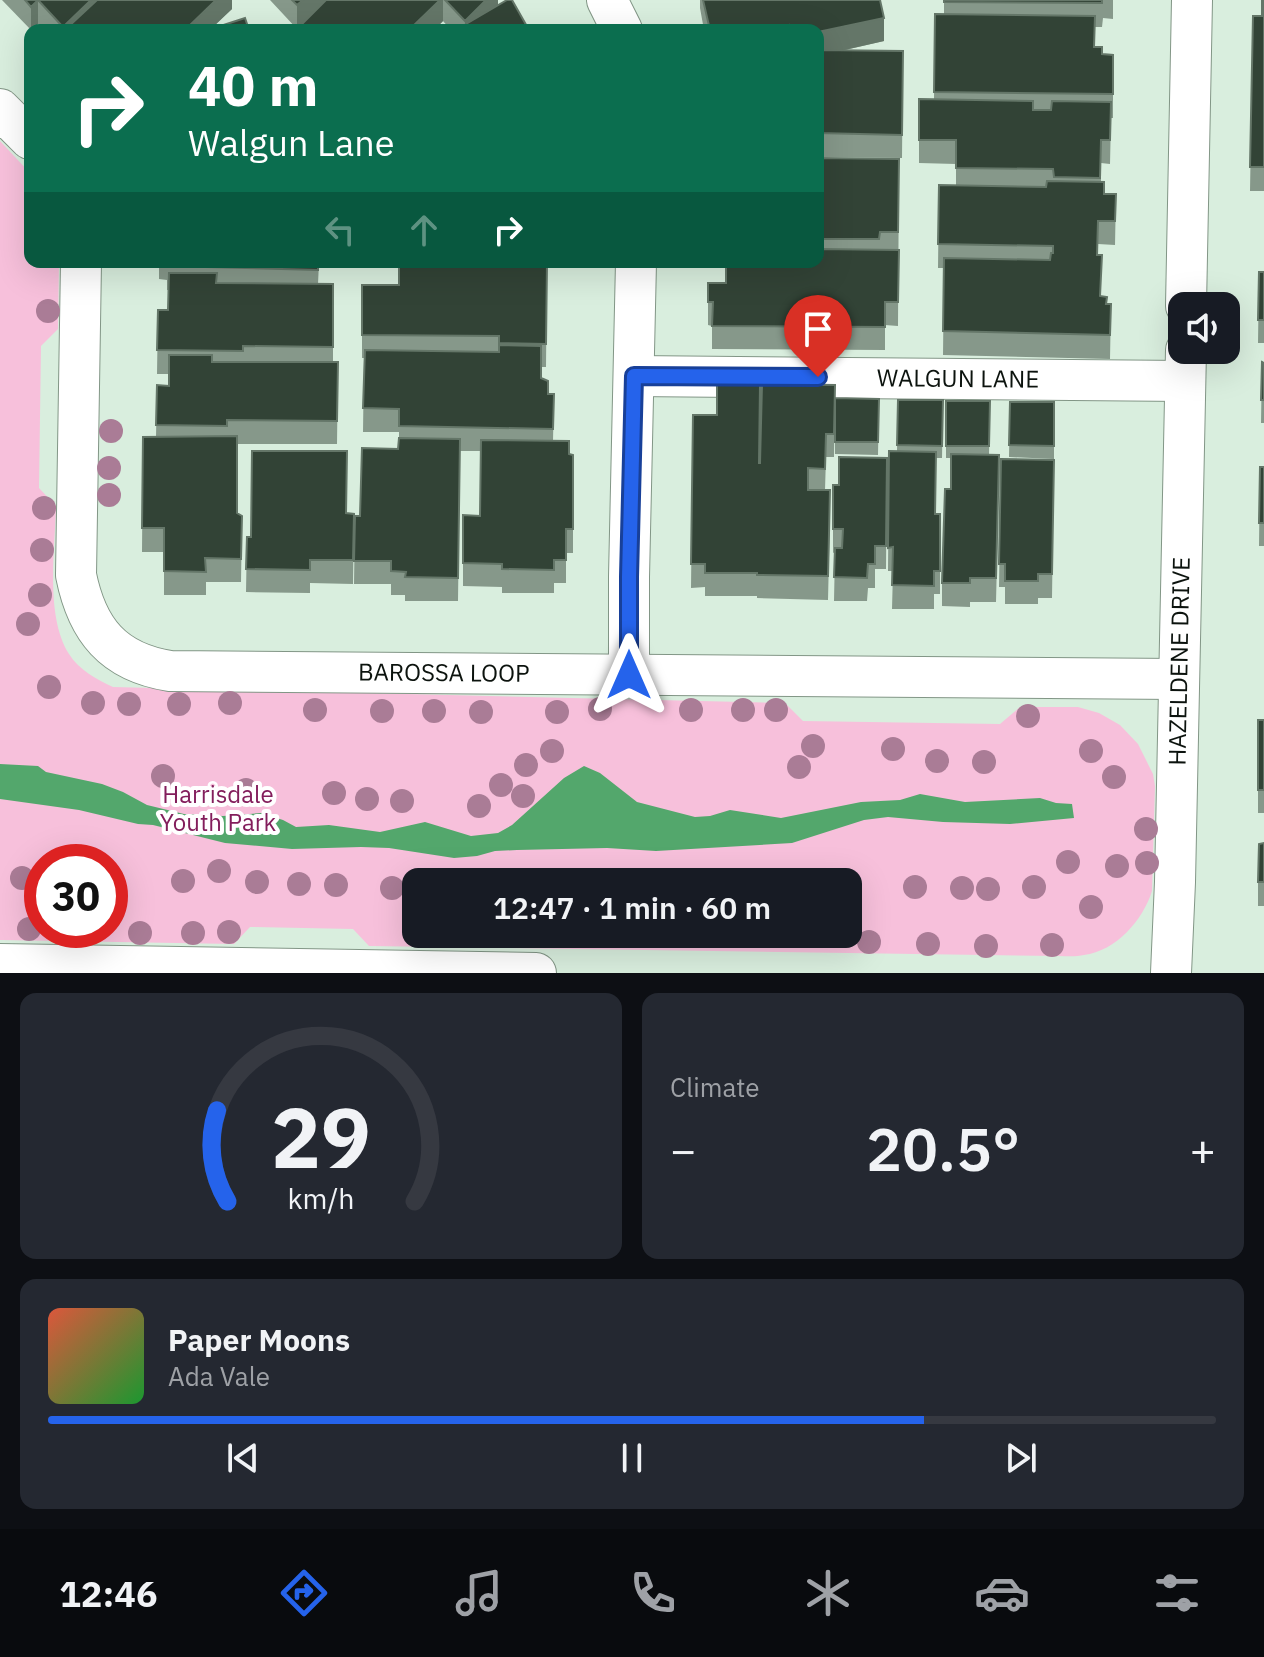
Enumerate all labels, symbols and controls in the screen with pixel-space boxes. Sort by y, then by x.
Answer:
text: 40 m [188,49,318,121]
icon: right [56,56,160,160]
text: Walgun Lane [188,119,394,166]
icon: left [318,208,362,252]
icon: ahead [402,208,446,252]
icon: right [486,208,530,252]
map controls [1168,292,1240,364]
button: sound [1168,292,1240,364]
pin [784,295,852,377]
icon: arrive [796,307,840,351]
street label: WALGUN LANE [877,361,1039,395]
street label: HAZELDENE DRIVE [1160,556,1197,766]
position arrow [587,633,671,717]
street label: BAROSSA LOOP [358,655,530,689]
park label: Harrisdale Youth Park [160,778,277,838]
speed limit sign: 30 [24,844,128,948]
text: 12:47 · 1 min · 60 m [493,888,771,927]
text: Climate [670,1070,760,1104]
text: 29 [271,1083,371,1191]
text: 20.5° [866,1109,1020,1188]
text: − [670,1121,696,1178]
text: + [1190,1121,1216,1178]
text: km/h [287,1180,355,1217]
text: Paper Moons [168,1320,350,1359]
text: Ada Vale [168,1359,270,1393]
icon: previous [221,1436,265,1480]
icon: pause [610,1436,654,1480]
icon: next [999,1436,1043,1480]
icon: directions [276,1565,332,1621]
icon: music [451,1565,507,1621]
icon: phone [625,1565,681,1621]
icon: climate [800,1565,856,1621]
icon: car [974,1565,1030,1621]
icon: filters [1149,1565,1205,1621]
text: 12:46 [59,1570,158,1617]

